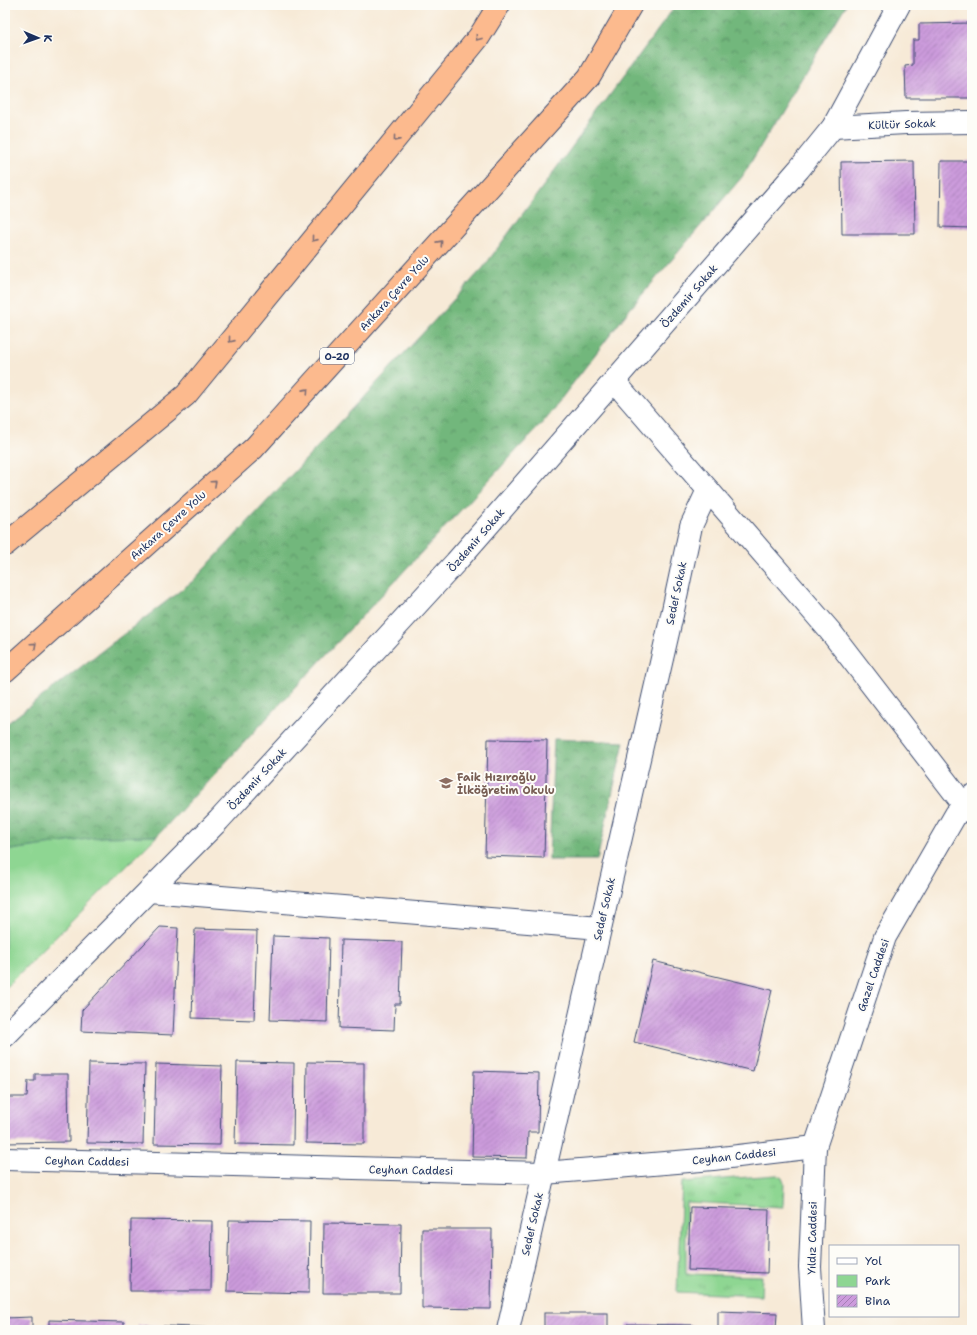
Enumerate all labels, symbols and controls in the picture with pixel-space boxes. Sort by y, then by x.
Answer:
north arrow [18,18,58,58]
text: K [40,34,55,43]
one-way arrow [476,34,483,41]
street label: Kültür Sokak [868,116,936,133]
one-way arrow [394,134,401,142]
one-way arrow [311,235,318,242]
one-way arrow [435,240,442,247]
street label: Ankara Çevre Yolu [356,252,432,334]
street label: Özdemir Sokak [657,261,721,331]
one-way arrow [229,335,236,342]
road number: O-20 [320,348,354,364]
one-way arrow [301,388,308,396]
one-way arrow [210,481,217,488]
street label: Ankara Çevre Yolu [127,487,209,563]
street label: Özdemir Sokak [444,505,508,575]
street label: Sedef Sokak [662,560,691,626]
one-way arrow [29,642,37,649]
street label: Özdemir Sokak [225,745,290,814]
place label: Faik Hızıroğlu İlköğretim Okulu [457,770,555,798]
school or university icon: Faik Hızıroğlu İlköğretim Okulu [438,775,454,791]
street label: Sedef Sokak [590,876,619,942]
street label: Gazel Caddesi [854,937,893,1014]
street label: Ceyhan Caddesi [691,1145,777,1168]
street label: Ceyhan Caddesi [45,1153,129,1170]
street label: Ceyhan Caddesi [369,1162,453,1179]
street label: Sedef Sokak [518,1191,547,1257]
street label: Yıldız Caddesi [804,1201,821,1275]
legend [829,1245,959,1317]
text: Yol [865,1253,882,1269]
text: Park [865,1273,891,1289]
text: Bina [865,1293,891,1309]

